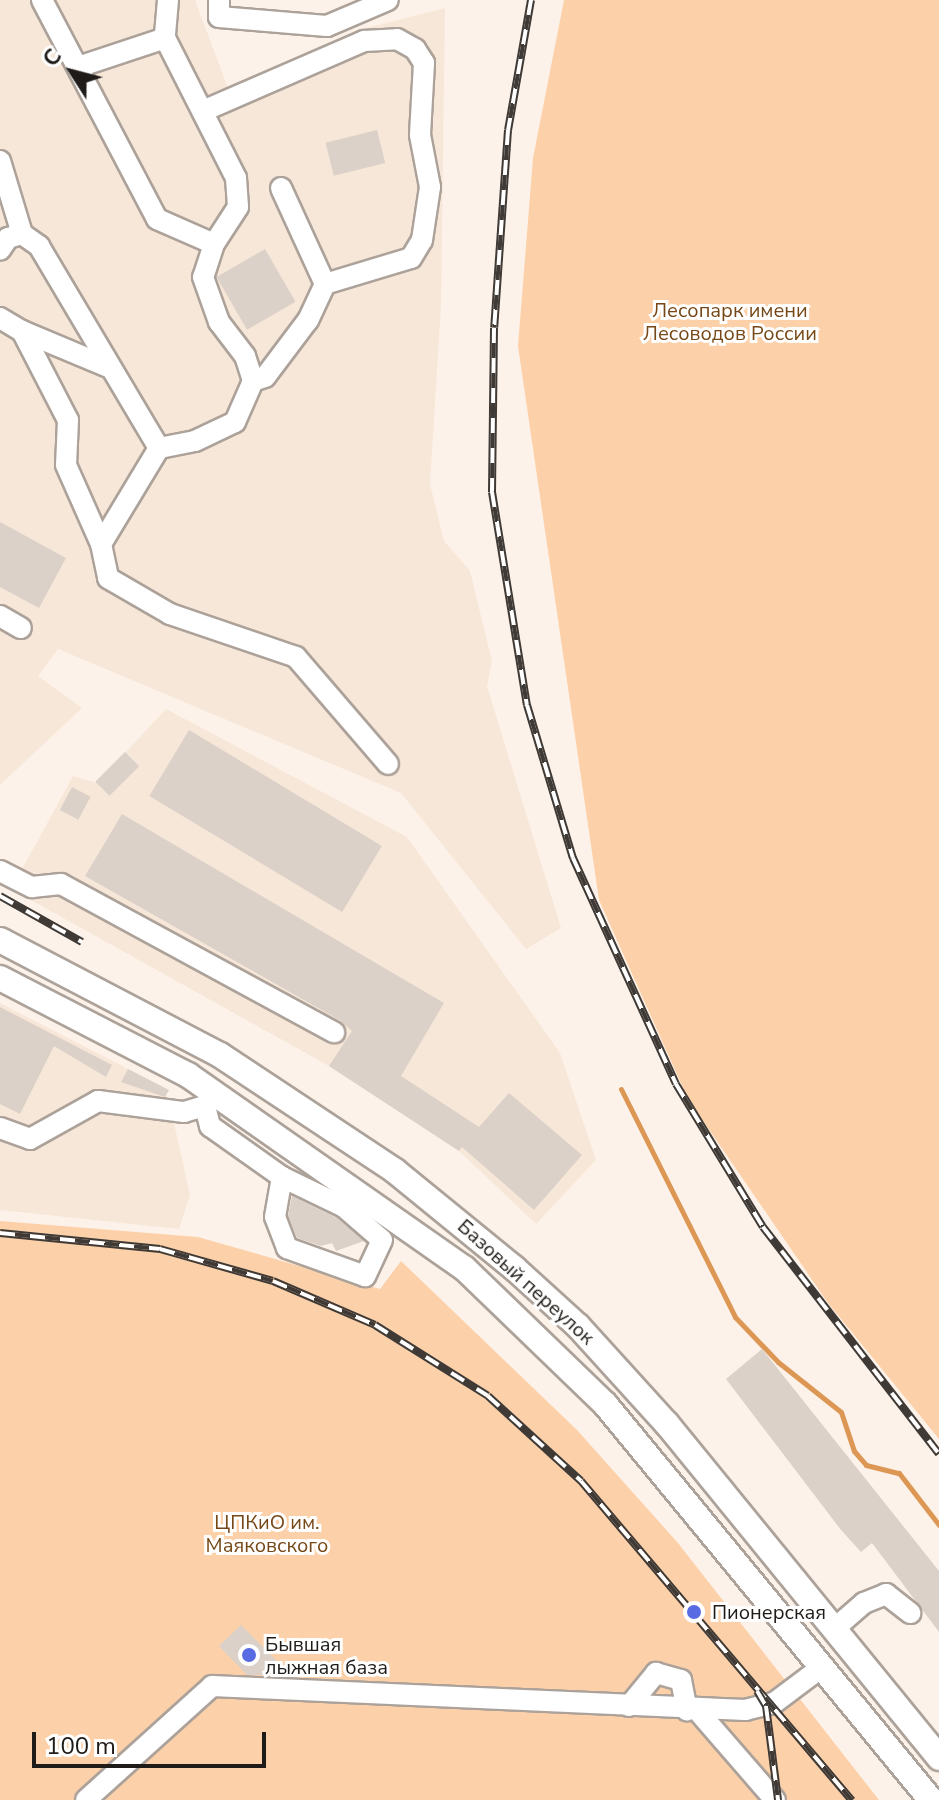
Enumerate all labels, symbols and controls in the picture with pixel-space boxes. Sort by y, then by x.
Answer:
north arrow [32,32,112,112]
text: С [36,43,69,73]
park label: Лесопарк имени Лесоводов России [643,298,817,345]
street label: Базовый переулок [453,1214,599,1350]
park label: ЦПКиО им. Маяковского [206,1510,328,1557]
place label: Пионерская [712,1600,826,1624]
marker: Пионерская [683,1601,705,1623]
place label: Бывшая лыжная база [265,1632,388,1679]
marker: Бывшая лыжная база [240,1646,258,1664]
scale bar [36,1716,270,1766]
text: 100 m [46,1730,116,1762]

